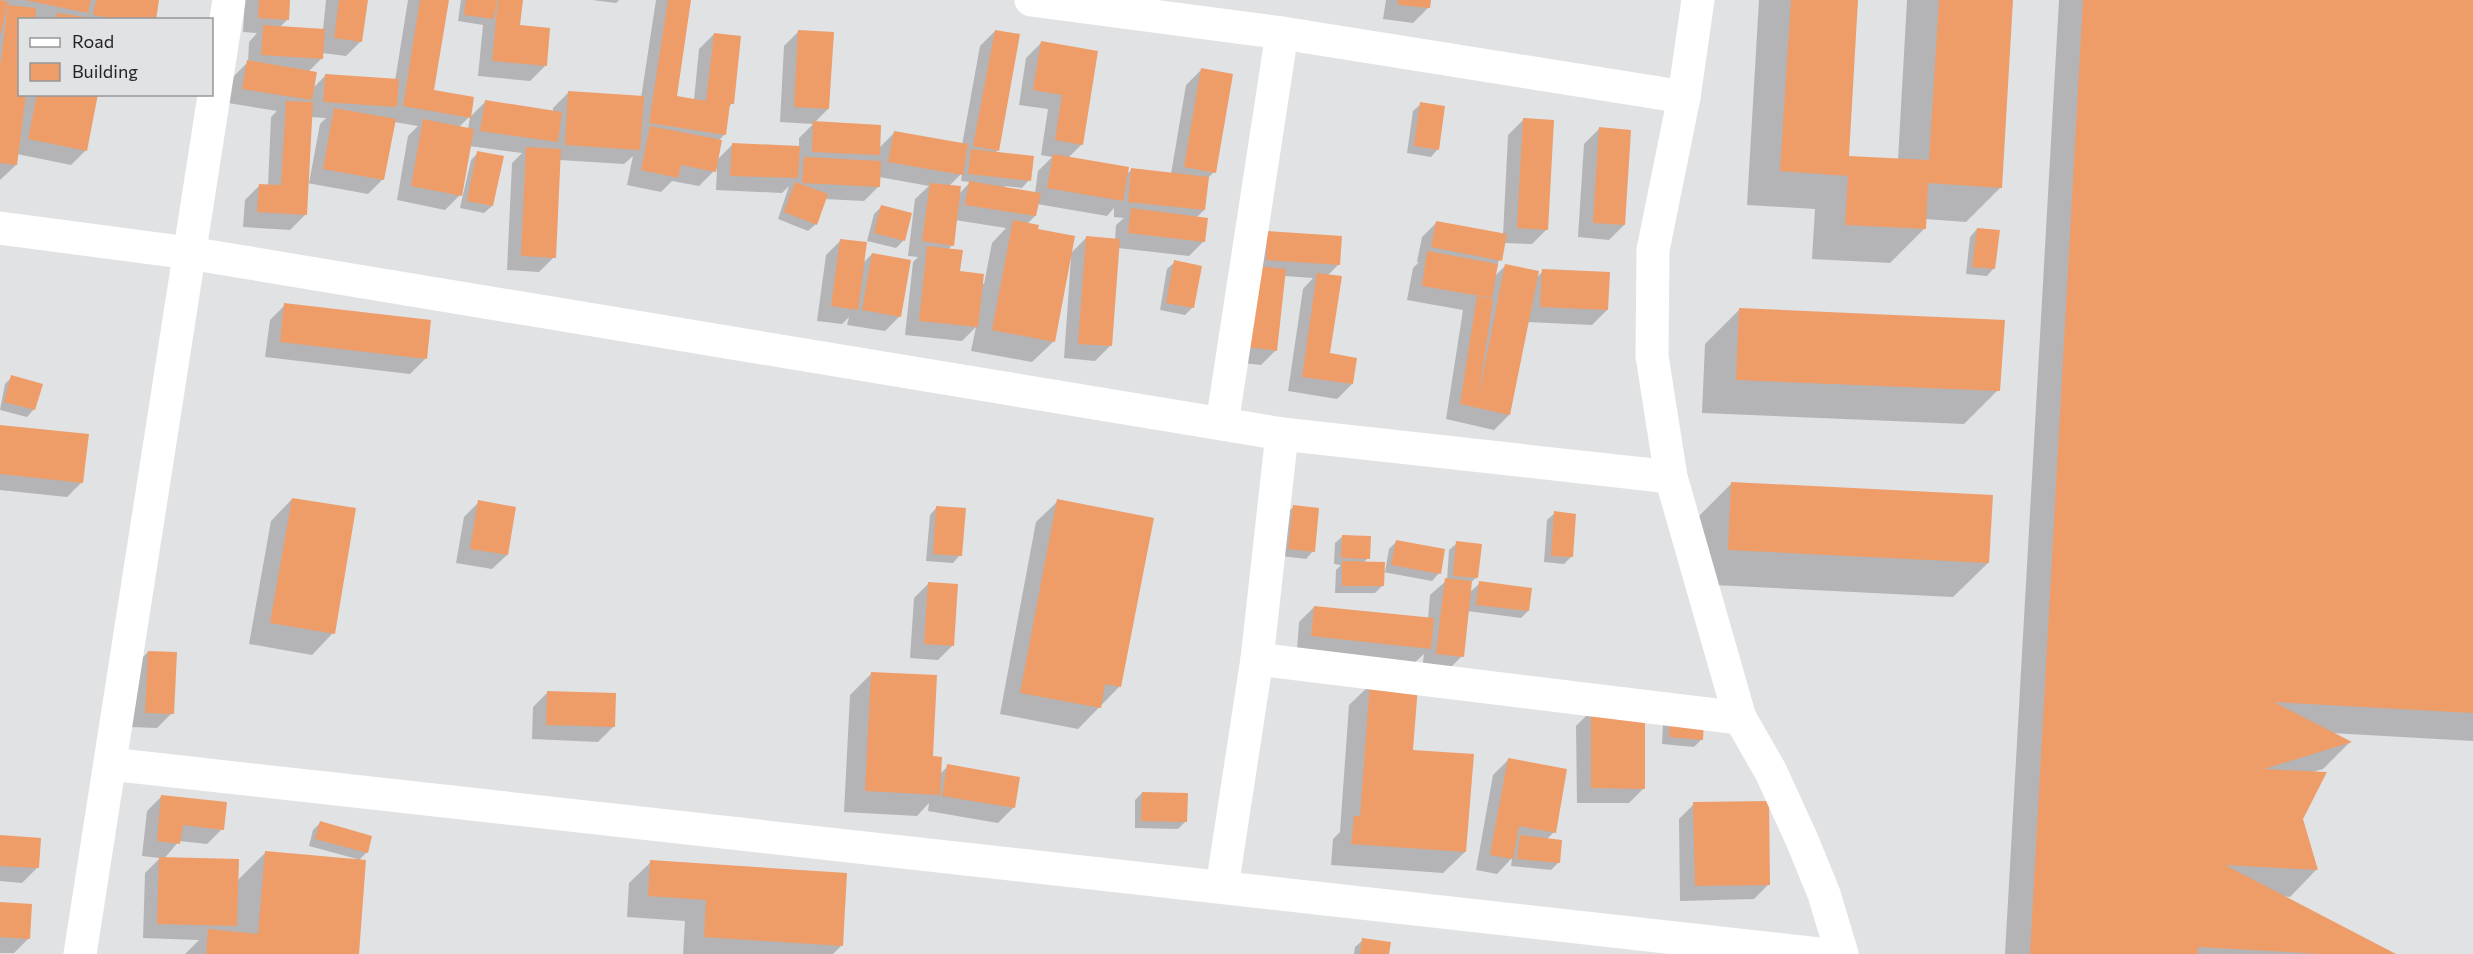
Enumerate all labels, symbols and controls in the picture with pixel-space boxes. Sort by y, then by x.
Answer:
legend [18,18,213,96]
text: Road [72,30,114,52]
text: Building [72,60,138,82]

